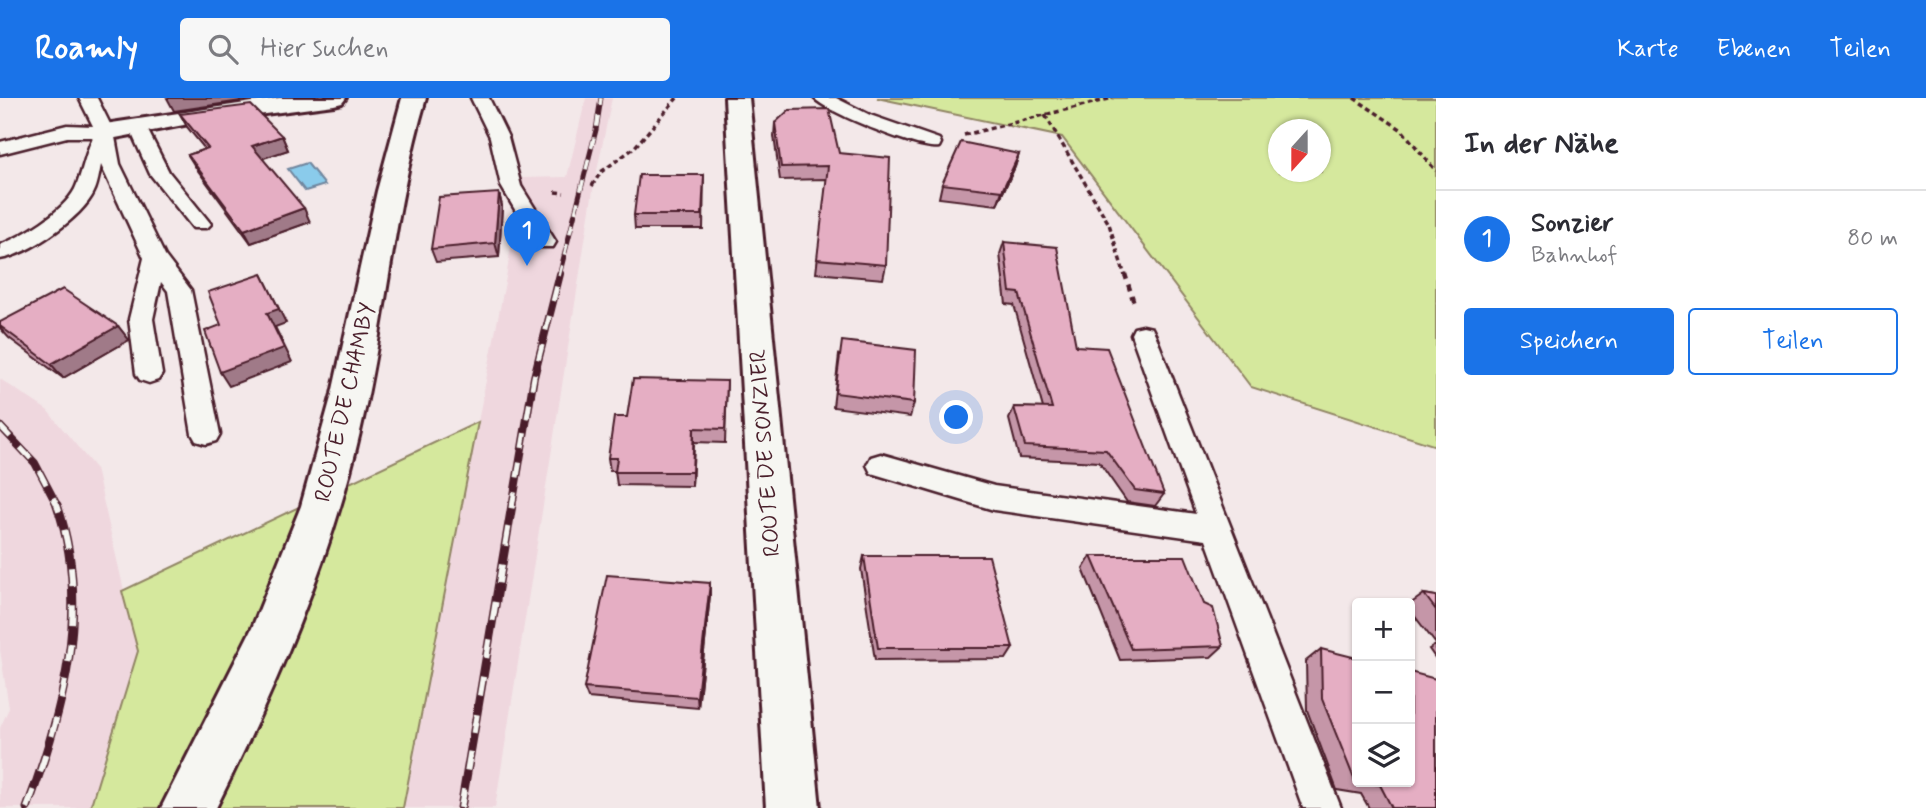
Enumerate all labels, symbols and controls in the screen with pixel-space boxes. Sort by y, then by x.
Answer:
search box [180,18,670,81]
text: Roamly [35,27,138,71]
icon: search [204,30,242,68]
text: Hier suchen [260,32,388,66]
text: Karte [1617,34,1679,65]
text: Ebenen [1717,34,1791,65]
text: Teilen [1829,34,1891,65]
north arrow [1268,119,1331,182]
text: In der Nähe [1464,124,1619,163]
text: Sonzier [1531,207,1614,241]
pin: 1 [504,208,550,266]
text: 1 [1482,224,1492,254]
text: 80 m [1847,224,1898,254]
text: Bahnhof [1531,241,1618,271]
street label: ROUTE DE CHAMBY [308,300,384,505]
button: Speichern [1464,308,1674,375]
button: Teilen [1688,308,1898,375]
street label: ROUTE DE SONZIER [744,348,788,558]
your location [939,400,973,434]
map controls [1352,598,1415,787]
button: + [1352,598,1415,661]
button: − [1352,661,1415,724]
button: layers [1352,724,1415,787]

